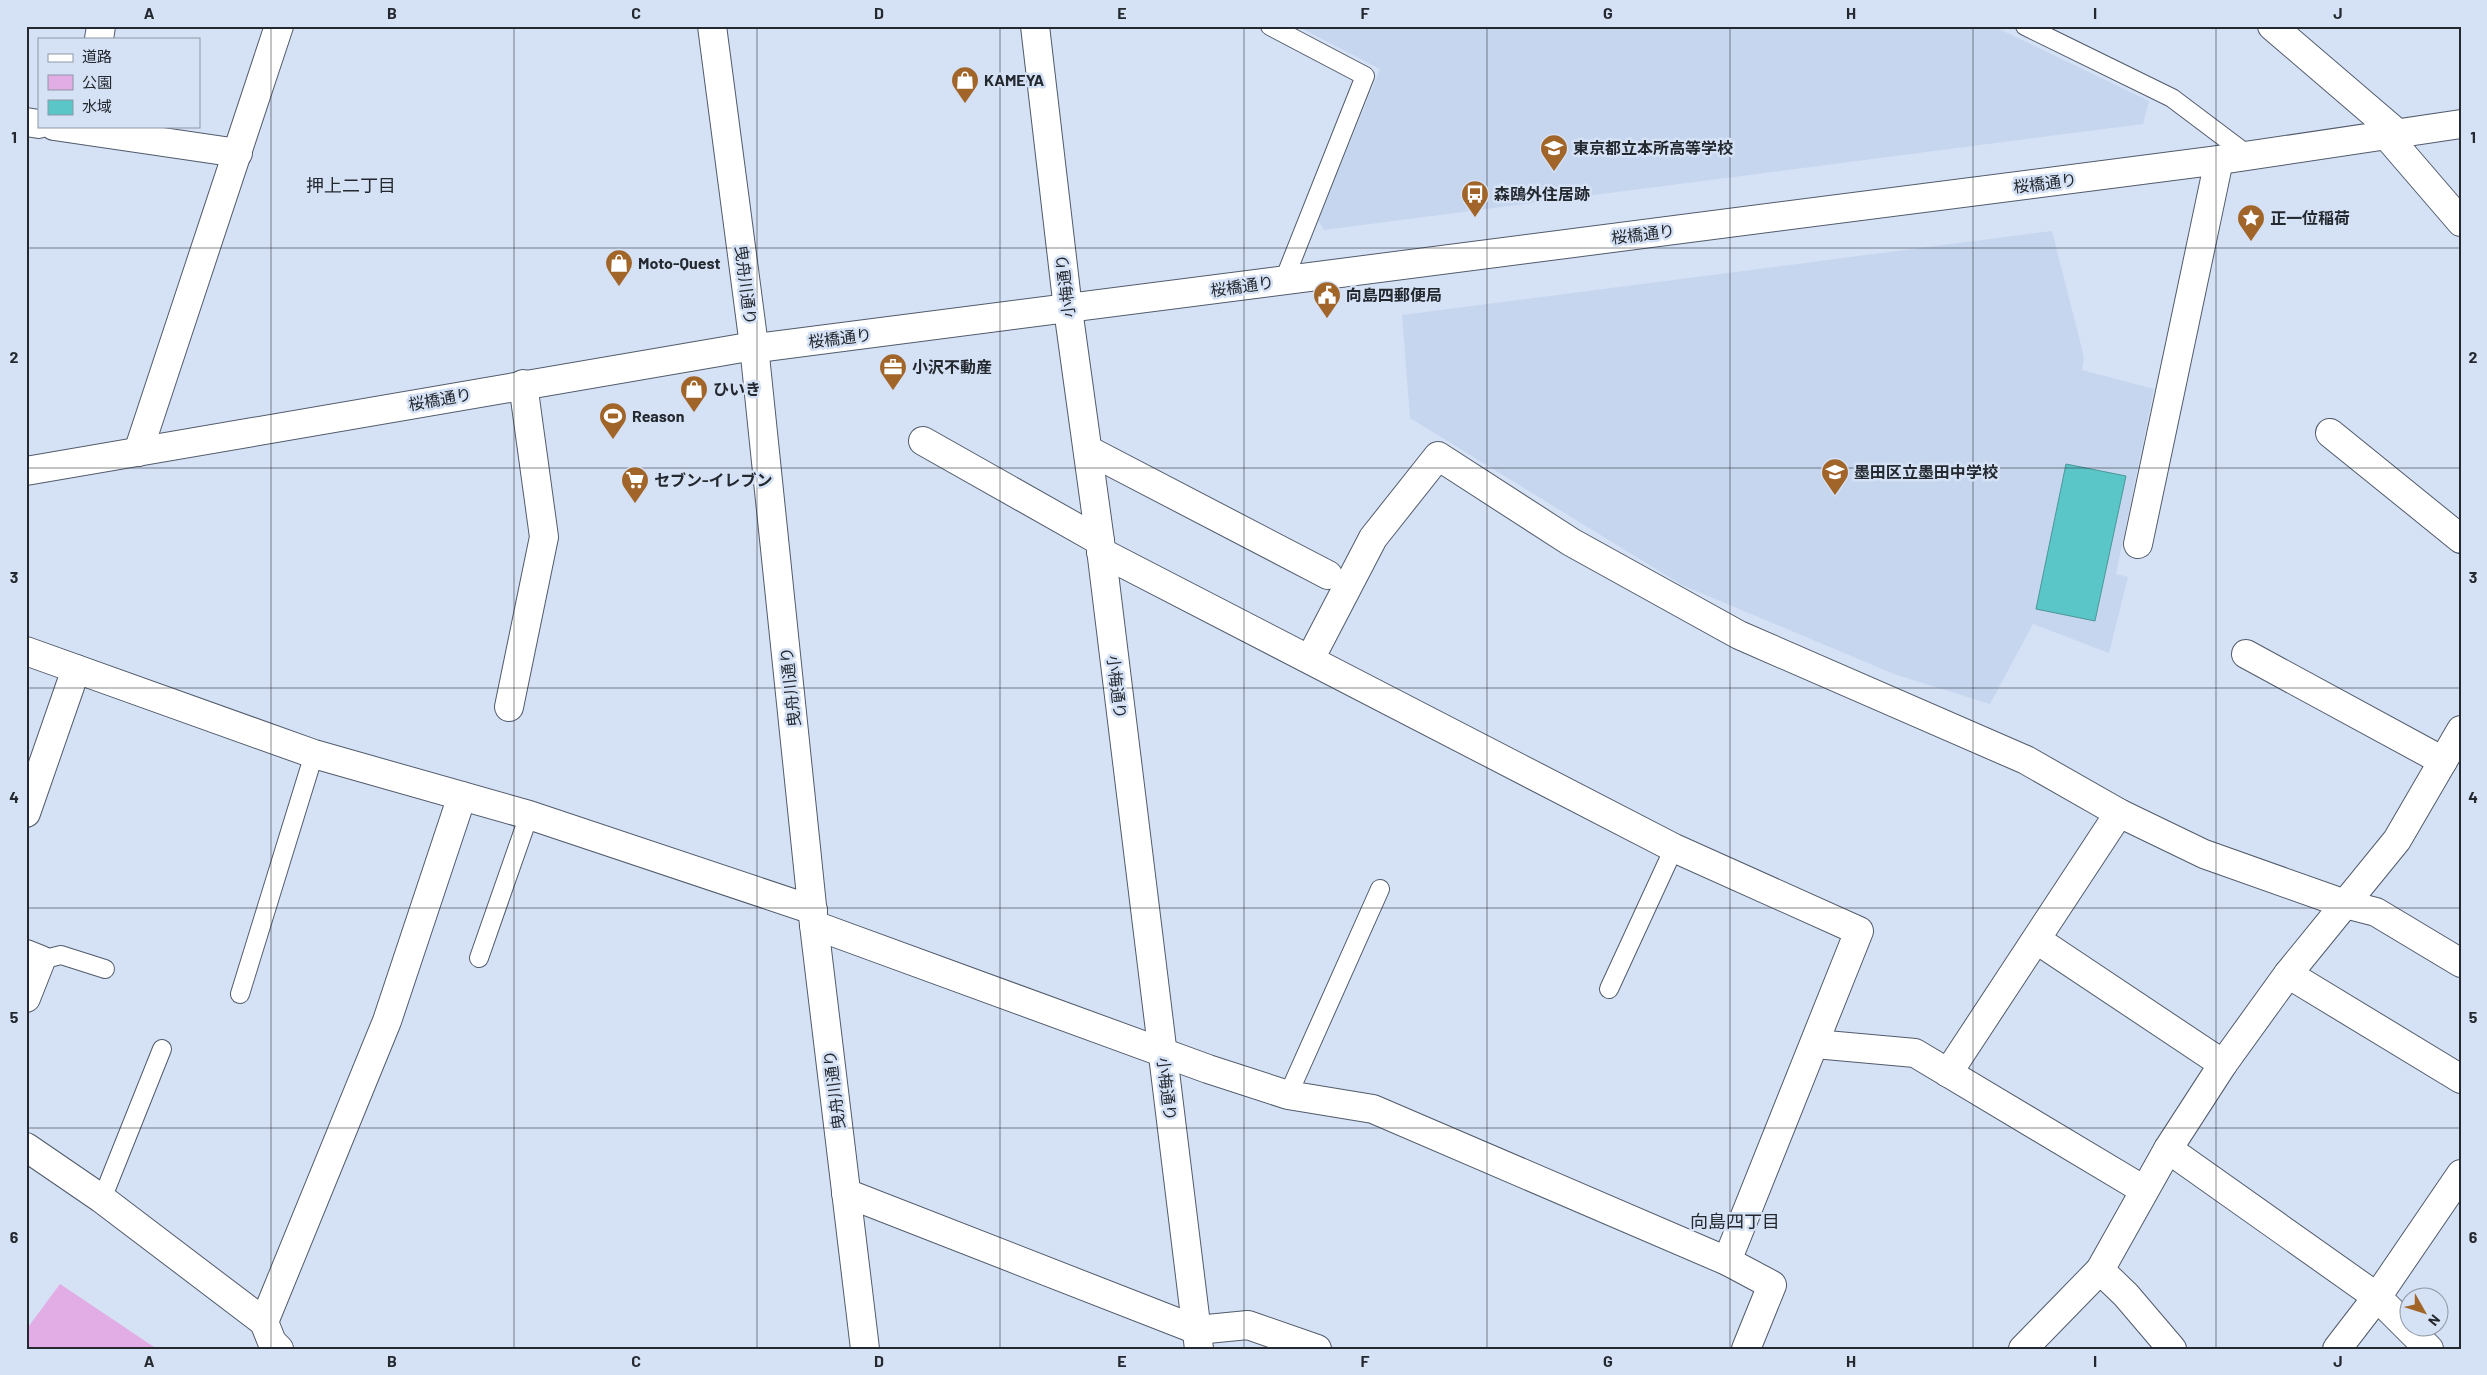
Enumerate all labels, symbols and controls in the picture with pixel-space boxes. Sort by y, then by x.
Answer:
text: A [144,3,155,22]
text: B [387,3,397,22]
text: C [631,3,641,22]
text: D [874,3,884,22]
text: E [1117,3,1127,22]
text: F [1361,3,1370,22]
text: G [1603,3,1613,22]
text: H [1846,3,1856,22]
text: I [2093,3,2097,22]
text: J [2333,3,2343,22]
legend [38,38,200,128]
text: 道路 [82,47,112,65]
shop icon: KAMEYA [950,65,980,104]
place label: KAMEYA [984,70,1045,89]
text: 公園 [82,73,112,91]
text: 水域 [82,97,112,115]
text: 1 [11,127,17,146]
text: 1 [2470,127,2476,146]
school or university icon: 東京都立本所高等学校 [1539,133,1569,172]
place label: 東京都立本所高等学校 [1573,138,1733,157]
street label: 桜橋通り [2012,169,2078,196]
district label: 押上二丁目 [306,174,396,196]
bus stop icon: 森鴎外住居跡 [1460,179,1490,218]
place label: 森鴎外住居跡 [1494,184,1590,203]
place icon: 正一位稲荷 [2236,203,2266,242]
place label: 正一位稲荷 [2270,208,2350,227]
street label: 桜橋通り [1610,220,1676,247]
street label: 曳舟川通り [732,244,761,326]
shop icon: Moto-Quest [604,248,634,287]
place label: Moto-Quest [638,253,720,272]
street label: 小梅通り [1051,253,1078,319]
street label: 桜橋通り [1209,272,1275,299]
public building icon: 向島四郵便局 [1312,280,1342,319]
place label: 向島四郵便局 [1346,285,1442,304]
street label: 桜橋通り [807,324,873,351]
text: 2 [10,347,19,366]
text: 2 [2469,347,2478,366]
office icon: 小沢不動産 [878,352,908,391]
place label: 小沢不動産 [912,357,992,376]
shop icon: ひいき [679,374,709,413]
place label: ひいき [713,379,761,398]
street label: 桜橋通り [407,384,473,413]
sports icon: Reason [598,401,628,440]
place label: Reason [632,406,685,425]
school or university icon: 墨田区立墨田中学校 [1820,457,1850,496]
place label: 墨田区立墨田中学校 [1854,462,1998,481]
supermarket icon: セブン-イレブン [620,465,650,504]
place label: セブン-イレブン [654,470,773,489]
text: 3 [10,567,18,586]
text: 3 [2469,567,2477,586]
street label: 曳舟川通り [776,646,803,728]
street label: 小梅通り [1104,654,1131,720]
text: 4 [9,787,19,806]
text: 4 [2468,787,2478,806]
text: 5 [10,1007,19,1026]
text: 5 [2469,1007,2478,1026]
street label: 曳舟川通り [819,1049,848,1131]
street label: 小梅通り [1154,1056,1181,1122]
district label: 向島四丁目 [1690,1210,1780,1232]
text: 6 [10,1227,19,1246]
text: 6 [2469,1227,2478,1246]
north arrow [2400,1288,2450,1338]
text: N [2425,1312,2444,1329]
text: A [144,1351,155,1370]
text: B [387,1351,397,1370]
text: C [631,1351,641,1370]
text: D [874,1351,884,1370]
text: E [1117,1351,1127,1370]
text: F [1361,1351,1370,1370]
text: G [1603,1351,1613,1370]
text: H [1846,1351,1856,1370]
text: I [2093,1351,2097,1370]
text: J [2333,1351,2343,1370]

